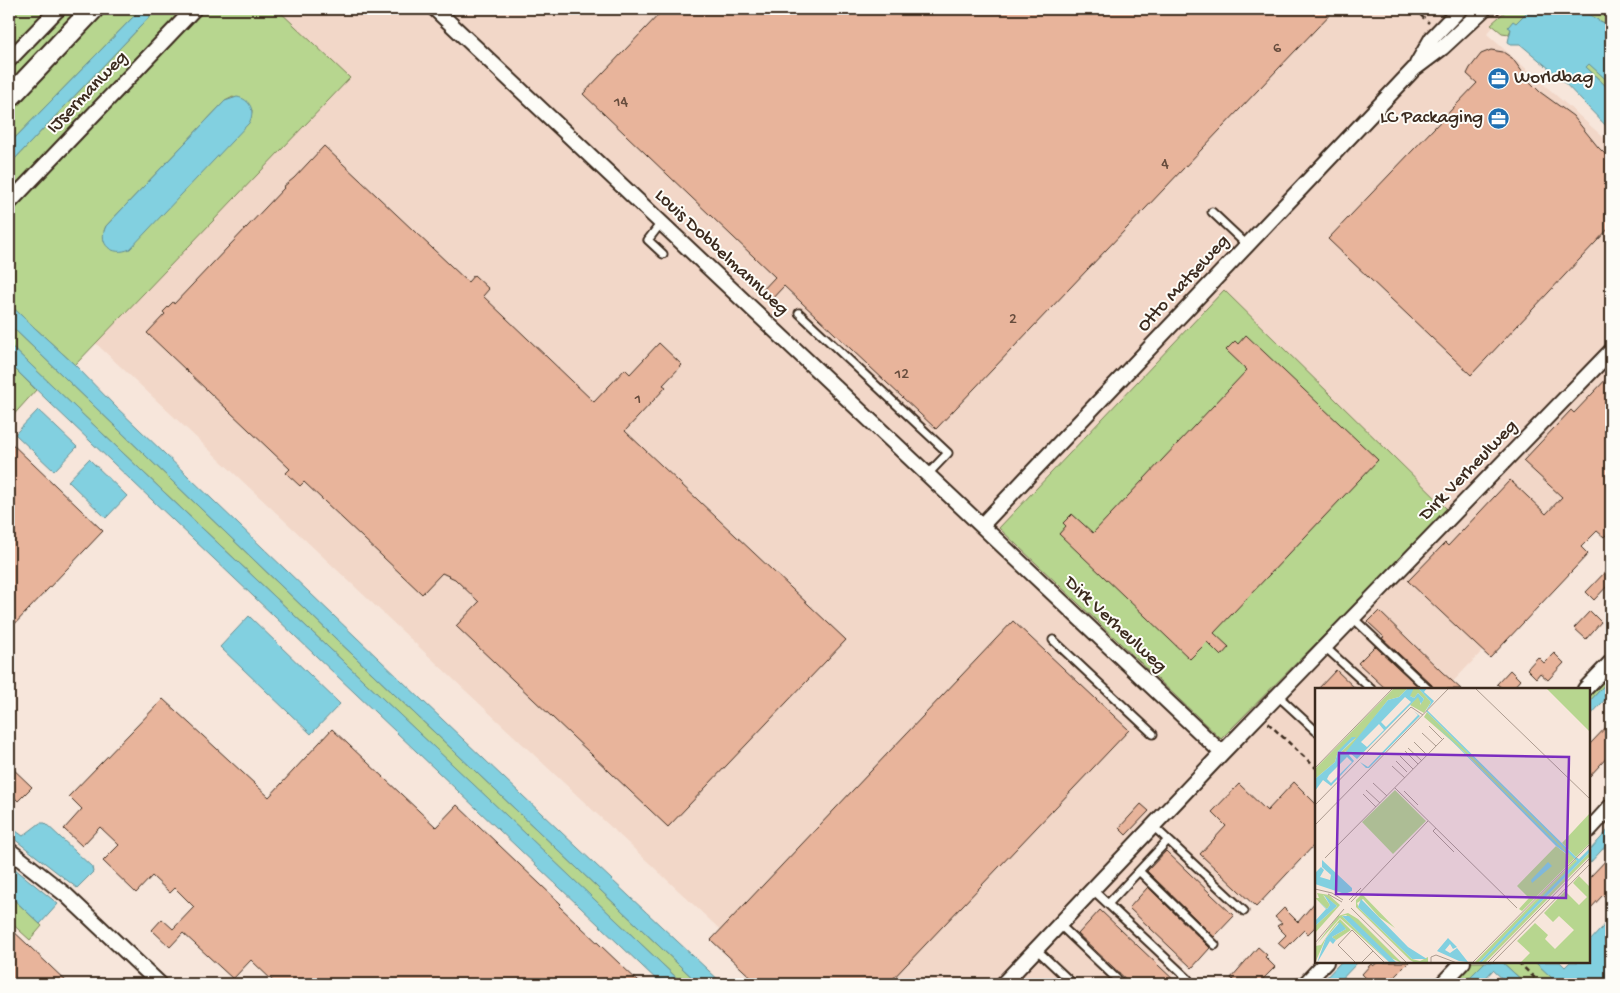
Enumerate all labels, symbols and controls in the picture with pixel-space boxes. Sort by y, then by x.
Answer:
house number: 6 [1273,40,1282,59]
street label: IJsermanweg [43,47,133,139]
office icon: Worldbag [1486,66,1510,90]
place label: Worldbag [1514,67,1594,90]
house number: 14 [613,94,628,113]
office icon: LC Packaging [1487,106,1511,130]
place label: LC Packaging [1380,107,1483,130]
house number: 4 [1161,156,1169,175]
street label: Louis Dobbelmannweg [649,185,793,321]
street label: Otto Matseweg [1133,230,1235,338]
house number: 2 [1009,311,1017,330]
house number: 12 [894,366,909,385]
house number: 1 [634,391,641,410]
street label: Dirk Verheulweg [1414,415,1523,528]
street label: Dirk Verheulweg [1058,570,1171,678]
inset map [1315,688,1590,963]

